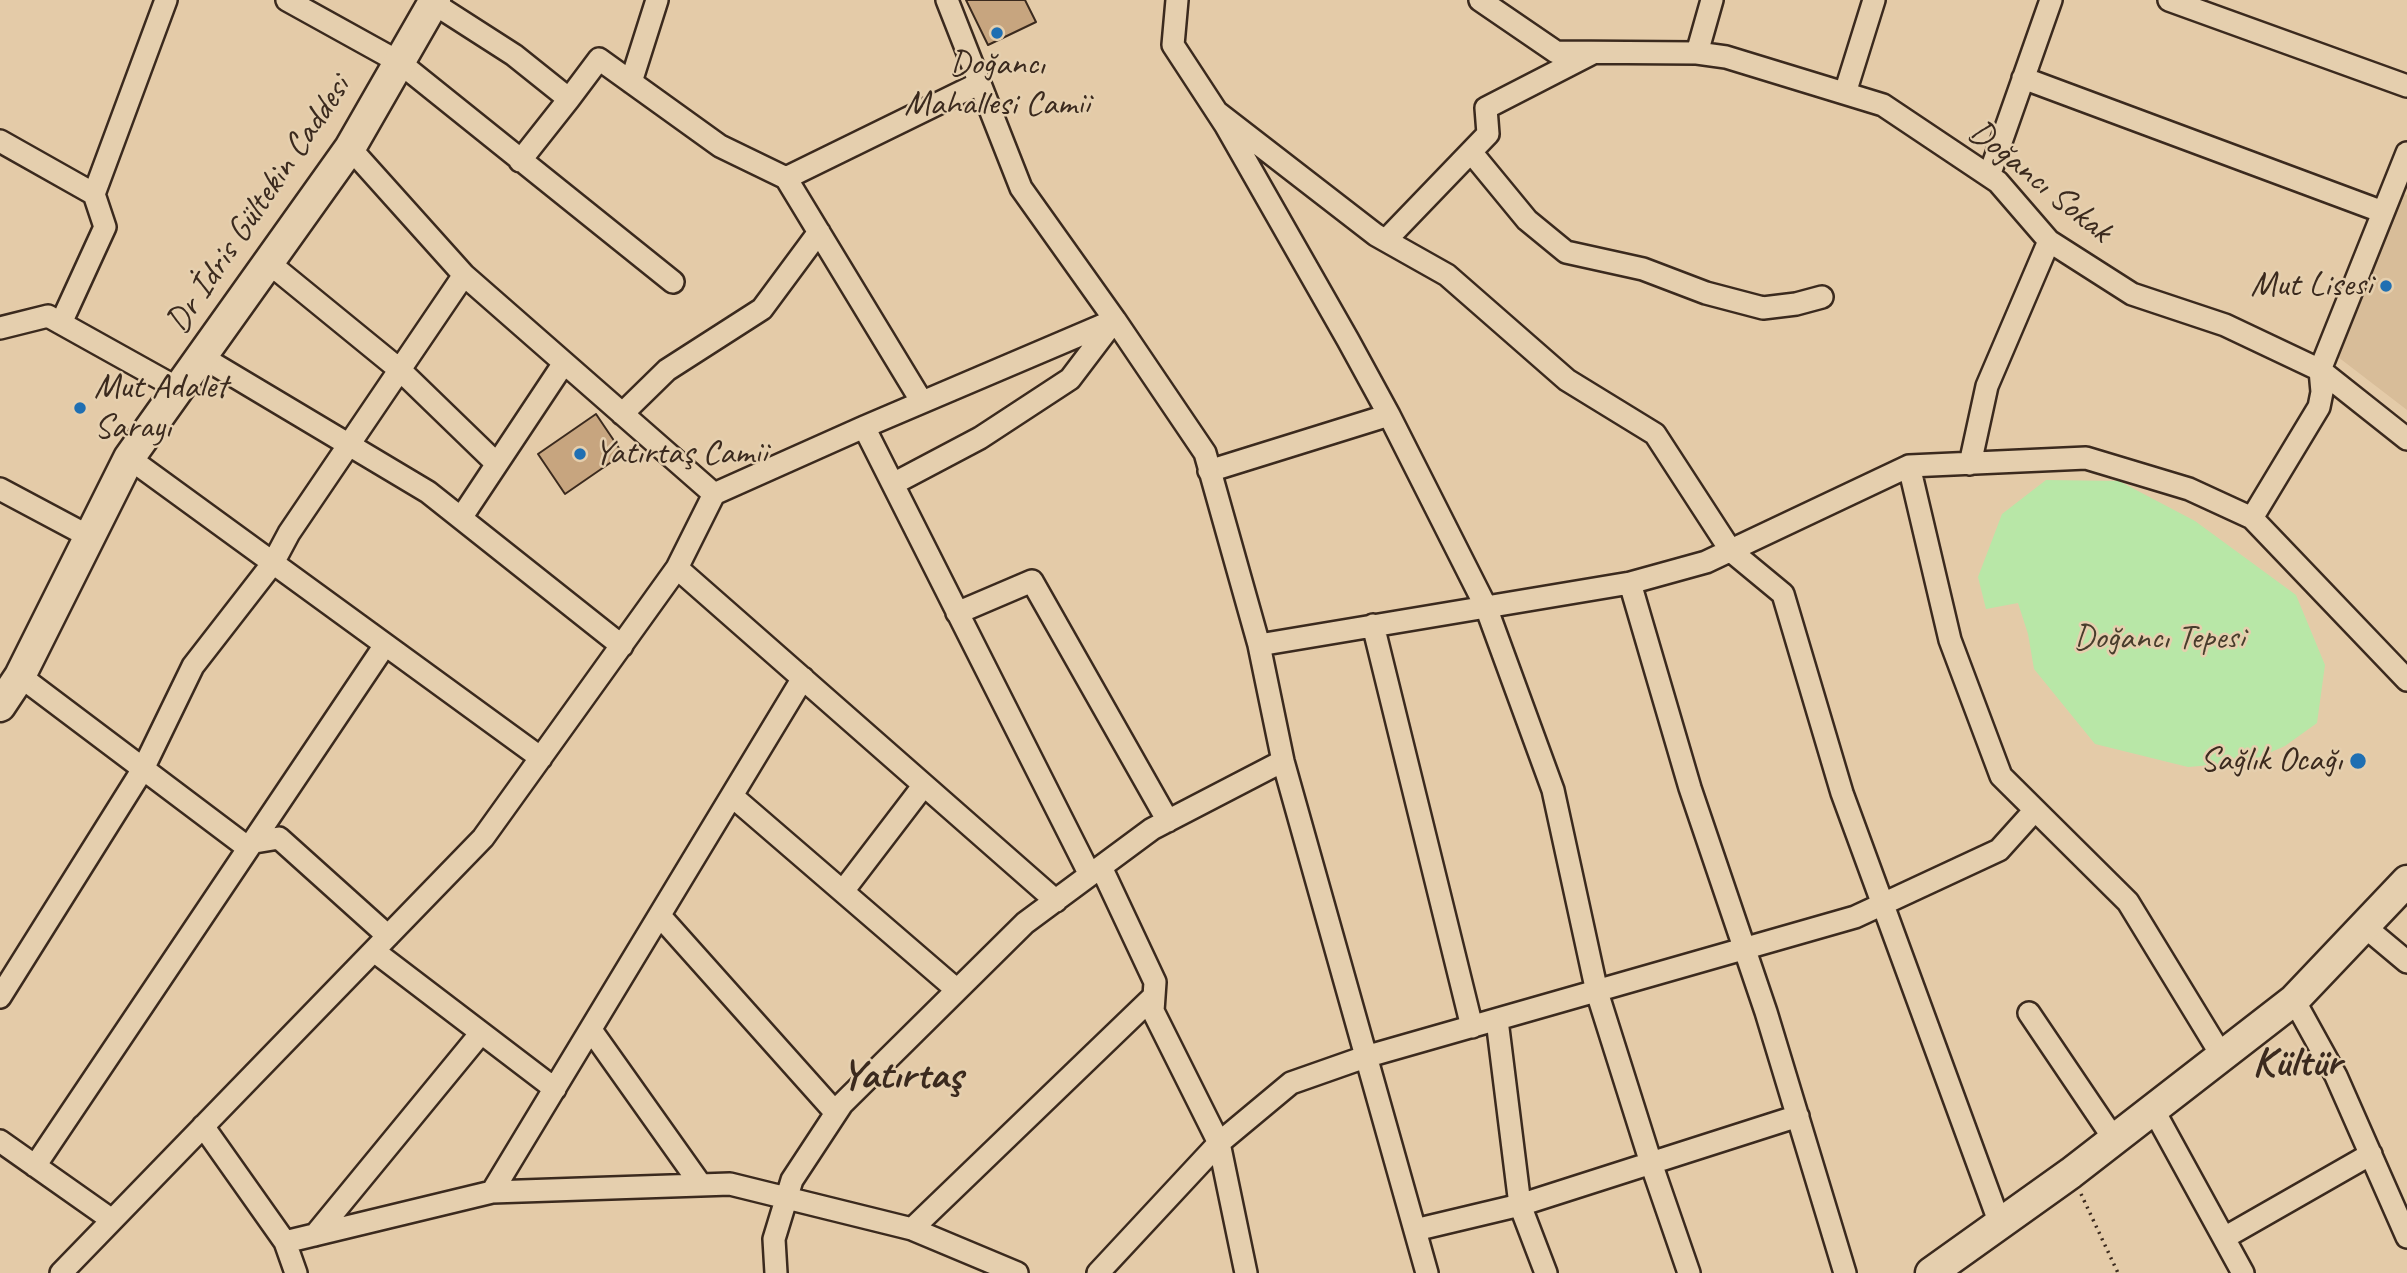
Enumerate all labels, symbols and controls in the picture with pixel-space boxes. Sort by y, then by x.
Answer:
marker: Doğancı Mahallesi Camii [989,25,1005,41]
place label: Doğancı Mahallesi Camii [904,44,1090,126]
street label: Dr İdris Gültekin Caddesi [158,69,360,341]
street label: Doğancı Sokak [1960,111,2120,253]
place label: Mut Lisesi [2251,265,2372,307]
marker: Mut Lisesi [2378,278,2394,294]
place label: Mut Adalet Sarayı [94,367,227,449]
marker: Mut Adalet Sarayı [72,400,88,416]
place label: Yatırtaş Camii [594,433,767,475]
marker: Yatırtaş Camii [572,446,588,462]
park label: Doğancı Tepesi [2073,618,2245,660]
place label: Sağlık Ocağı [2200,740,2342,782]
marker: Sağlık Ocağı [2348,751,2368,771]
district label: Kültür [2253,1039,2341,1089]
district label: Yatırtaş [842,1052,962,1102]

